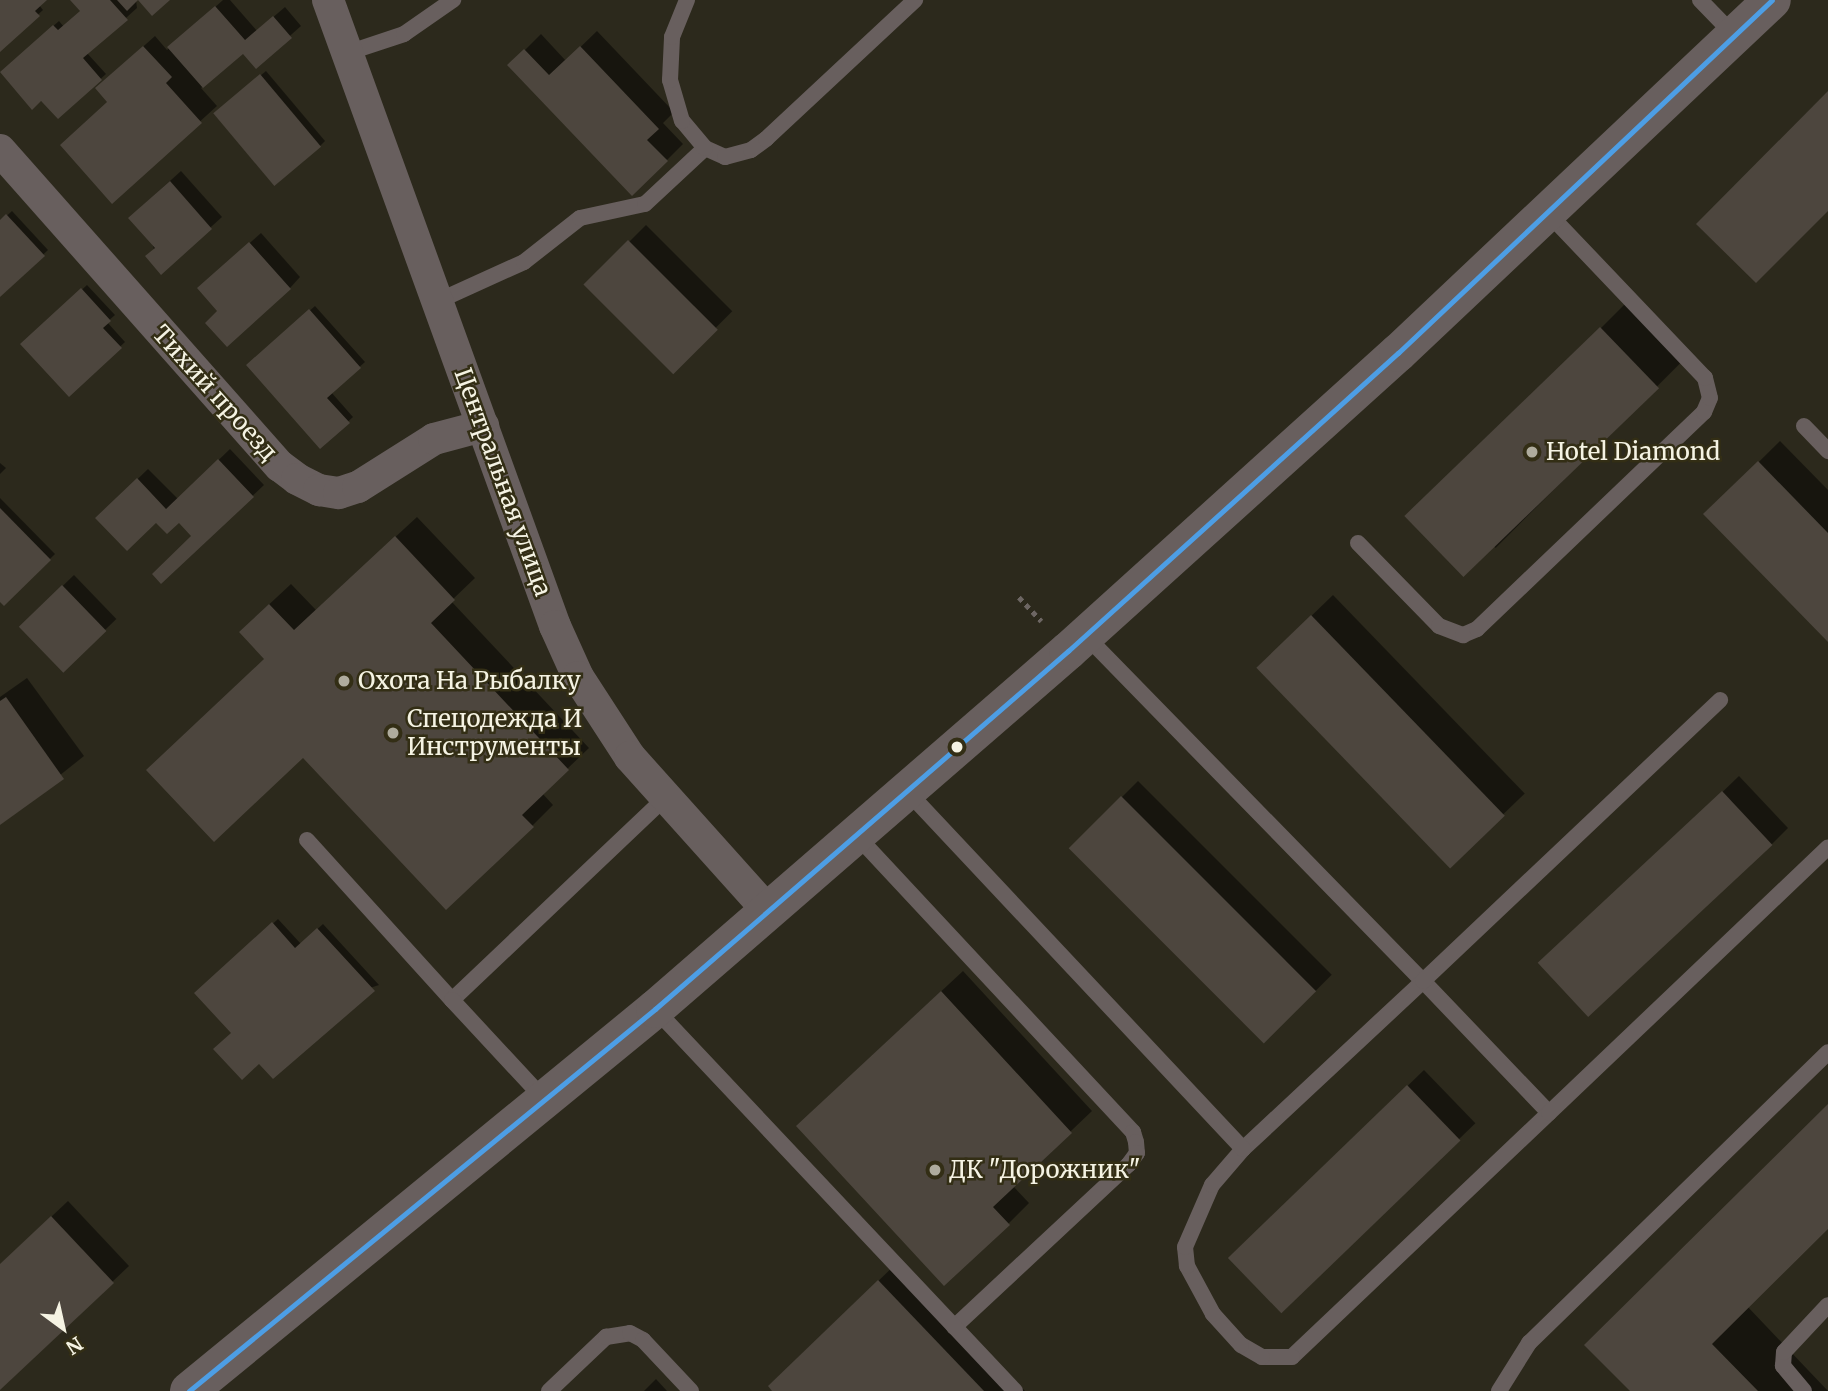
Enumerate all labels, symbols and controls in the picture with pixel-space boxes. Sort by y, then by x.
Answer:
street label: Тихий проезд [147,319,283,467]
street label: Центральная улица [448,364,558,600]
place label: Hotel Diamond [1546,438,1720,466]
marker: Hotel Diamond [1524,444,1540,460]
place label: Охота На Рыбалку [358,667,581,695]
marker: Охота На Рыбалку [336,673,352,689]
place label: Спецодежда И Инструменты [407,705,582,761]
marker: Спецодежда И Инструменты [385,725,401,741]
unlabelled marker [950,740,964,754]
place label: ДК "Дорожник" [949,1156,1141,1184]
marker: ДК "Дорожник" [927,1162,943,1178]
north arrow [28,1293,98,1363]
text: N [62,1331,87,1360]

